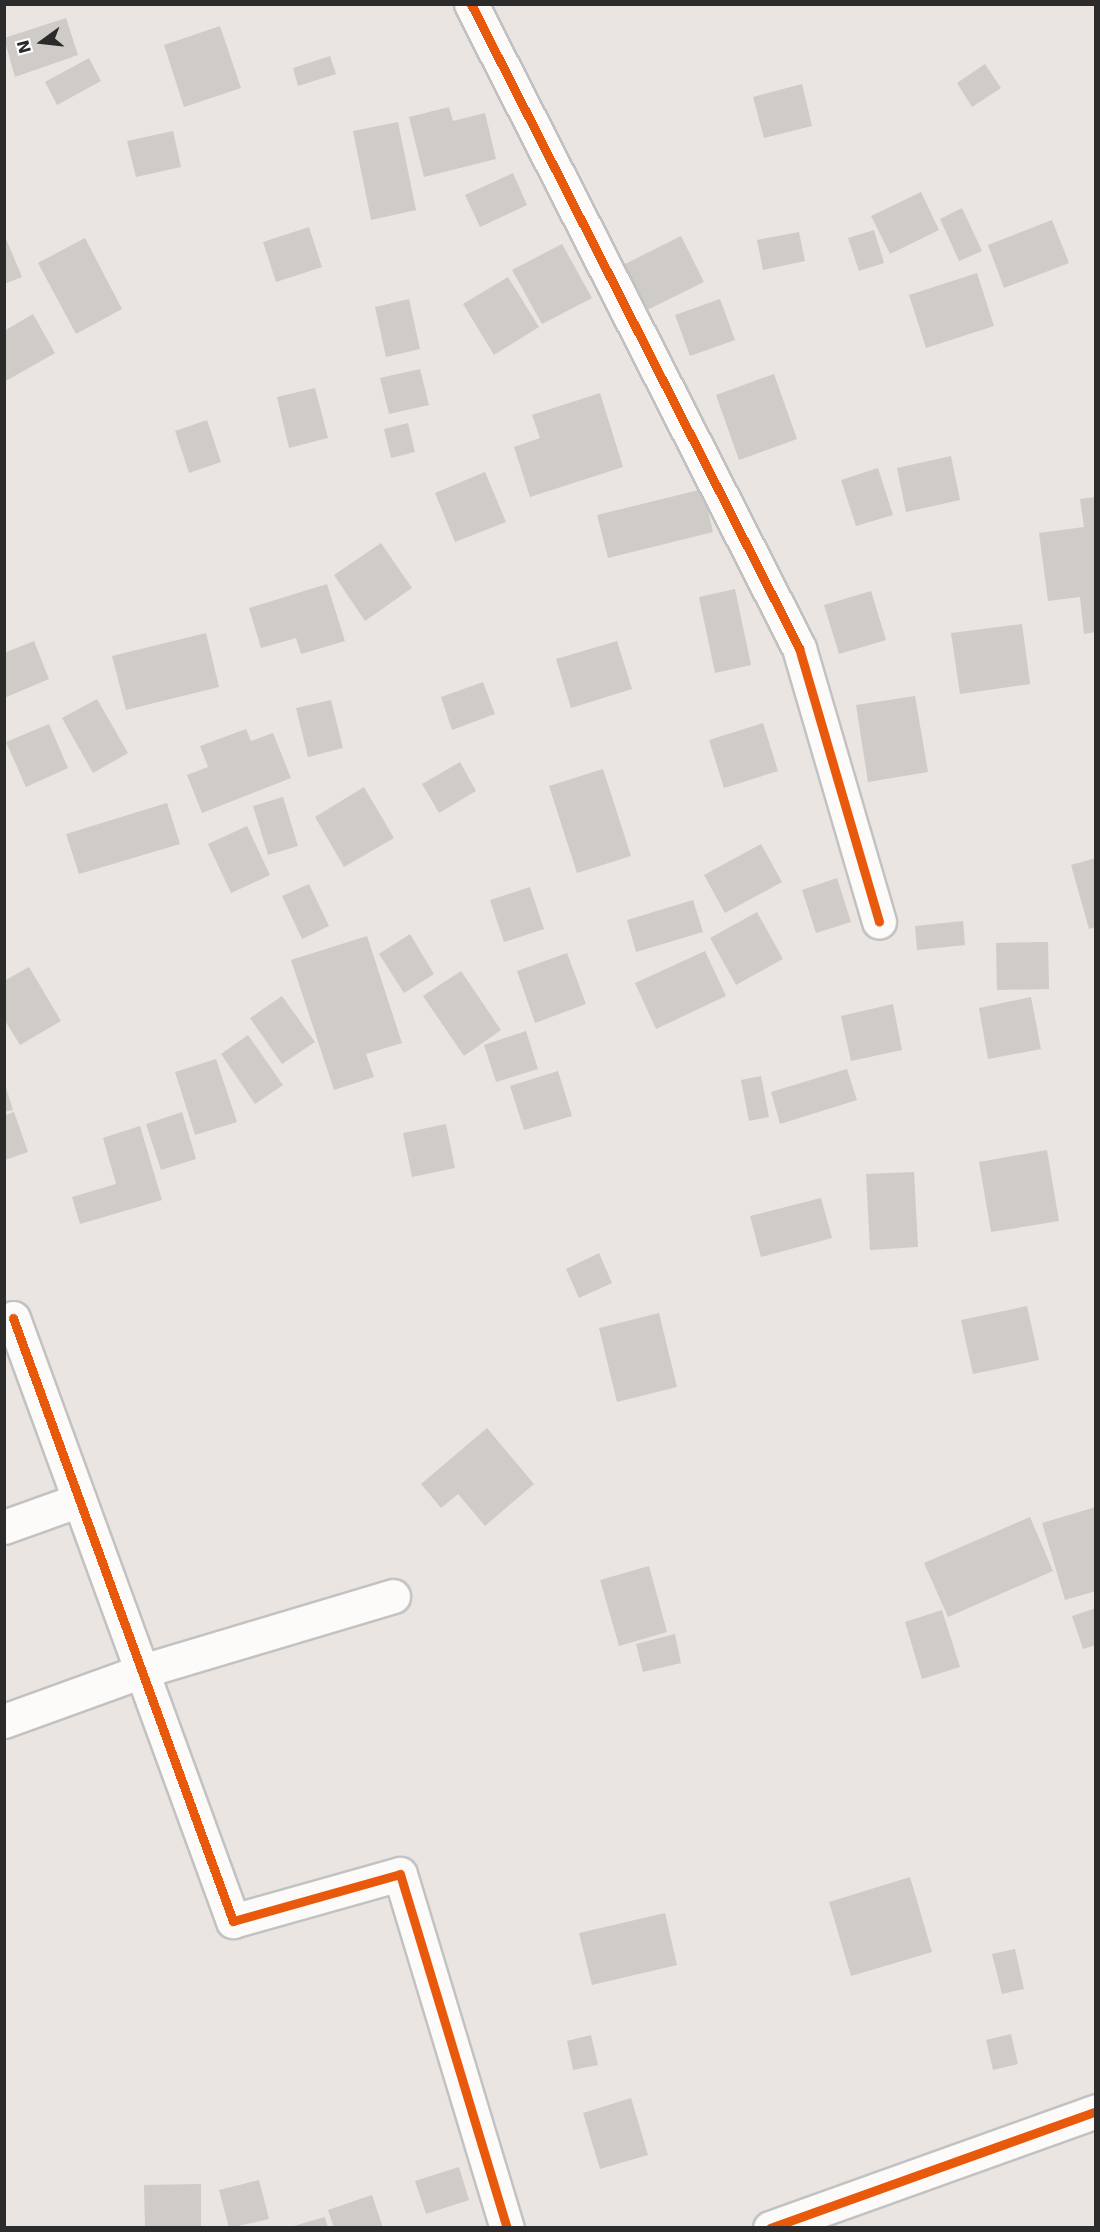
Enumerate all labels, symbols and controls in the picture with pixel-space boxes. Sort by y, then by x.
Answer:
north arrow [12,12,72,72]
text: N [13,38,35,56]

